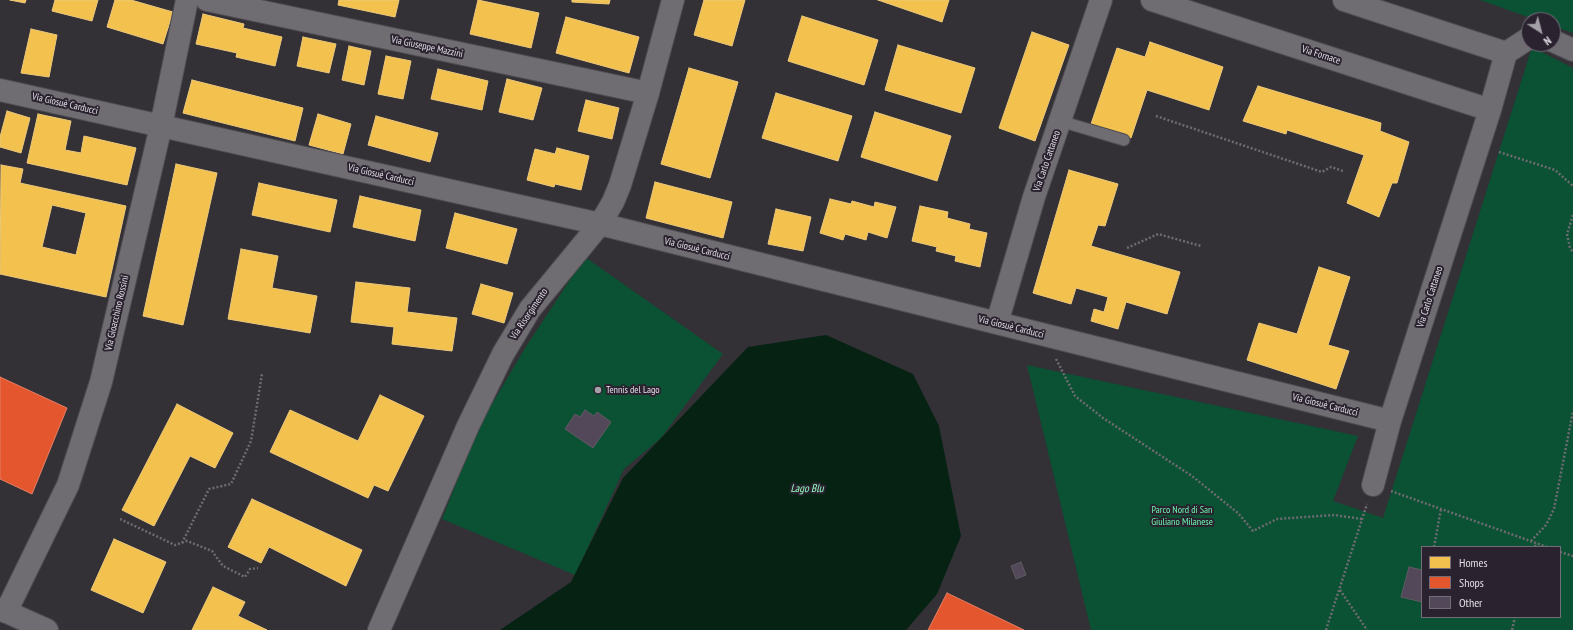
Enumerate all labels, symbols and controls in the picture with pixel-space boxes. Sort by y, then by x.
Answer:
north arrow [1521,12,1561,52]
text: N [1541,33,1554,48]
street label: Via Giuseppe Mazzini [390,34,464,60]
street label: Via Fornace [1300,43,1342,67]
street label: Via Giosuè Carducci [31,91,99,117]
street label: Via Carlo Cattaneo [1031,129,1063,193]
street label: Via Giosuè Carducci [347,162,415,188]
street label: Via Giosuè Carducci [663,235,731,263]
street label: Via Carlo Cattaneo [1414,265,1446,329]
street label: Via Gioacchino Rossini [103,274,131,352]
street label: Via Risorgimento [508,286,550,342]
street label: Via Giosuè Carducci [977,313,1045,341]
place label: Tennis del Lago [606,384,660,396]
marker: Tennis del Lago [593,385,603,395]
street label: Via Giosuè Carducci [1291,391,1359,419]
water label: Lago Blu [790,482,824,496]
park label: Parco Nord di San Giuliano Milanese [1151,504,1213,528]
legend [1421,546,1561,618]
text: Homes [1459,555,1487,570]
text: Shops [1459,575,1484,590]
text: Other [1459,595,1482,610]

